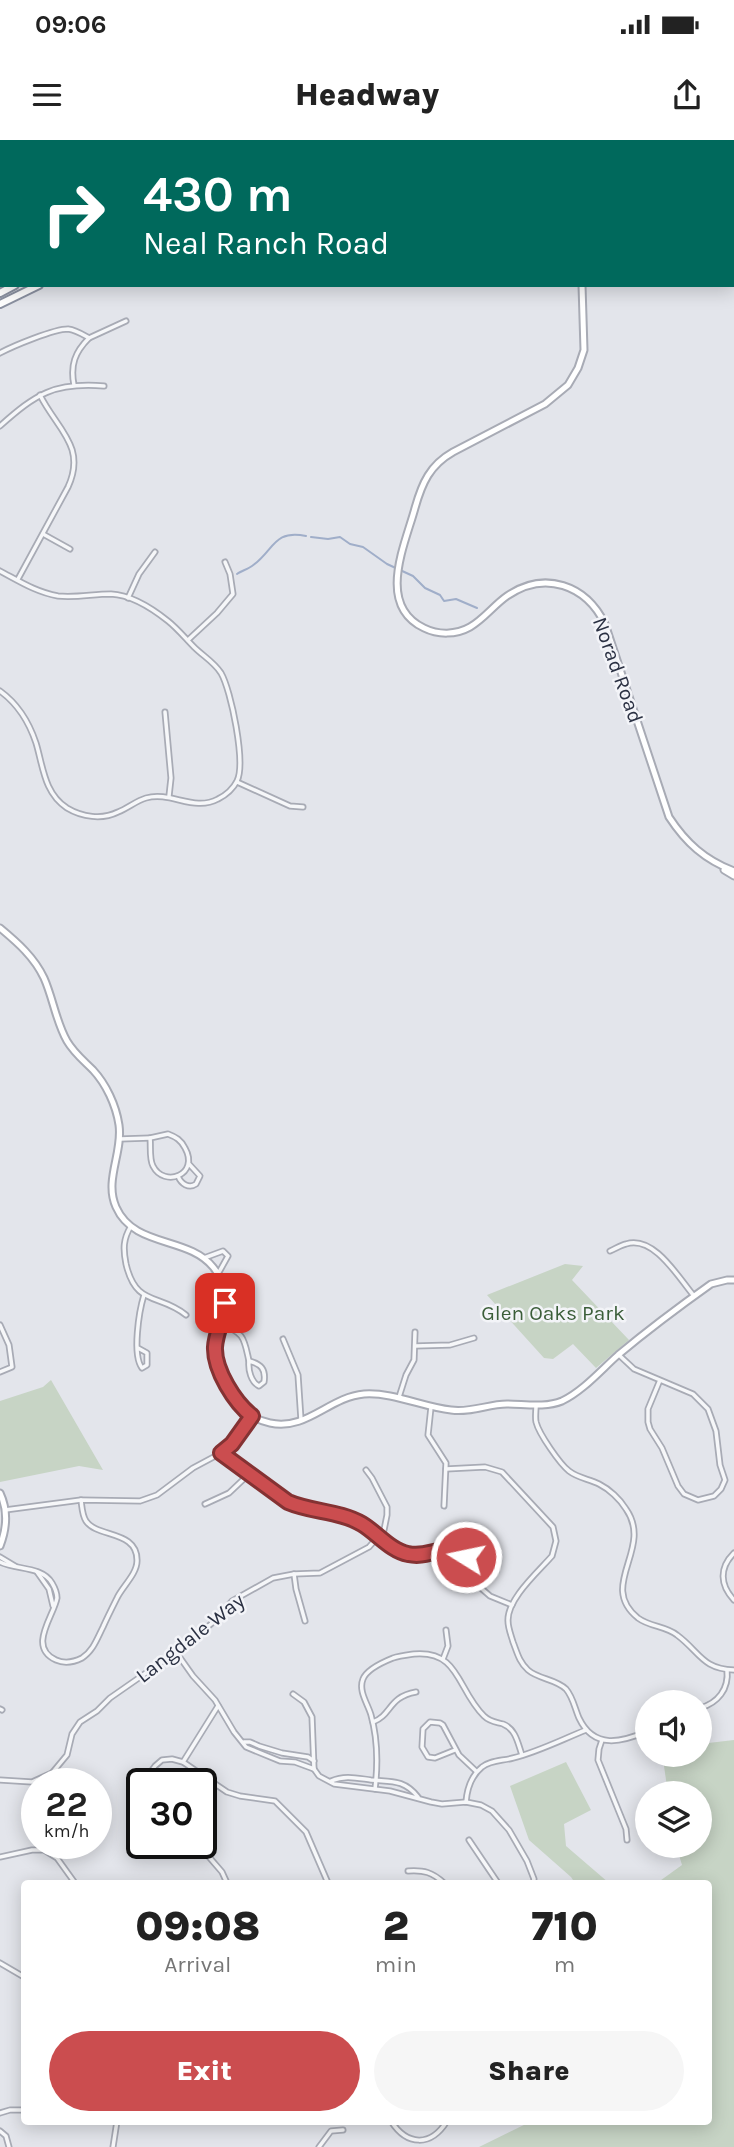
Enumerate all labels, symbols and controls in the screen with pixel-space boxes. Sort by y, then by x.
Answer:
text: 09:06 [35,9,107,40]
icon: menu [28,76,66,114]
text: Headway [295,76,439,113]
icon: share [668,76,706,114]
text: 430 m [143,166,293,223]
icon: right [28,168,119,259]
text: Neal Ranch Road [143,225,389,262]
street label: Norad Road [588,614,648,726]
pin [195,1273,255,1333]
icon: arrive [206,1284,244,1322]
park label: Glen Oaks Park [481,1301,625,1325]
position arrow [429,1520,503,1594]
street label: Langdale Way [131,1588,249,1688]
map controls [635,1690,712,1858]
button: sound [635,1690,712,1767]
speed limit sign: 30 [126,1768,217,1859]
button: layers [635,1781,712,1858]
text: 22 [45,1784,88,1825]
text: km/h [44,1820,89,1842]
text: 09:08 [135,1901,260,1951]
text: 2 [382,1901,409,1951]
text: 710 [531,1901,598,1951]
text: Arrival [164,1951,231,1978]
text: min [375,1951,417,1978]
text: m [554,1951,575,1978]
button: Exit [49,2031,360,2111]
button: Share [374,2031,684,2111]

